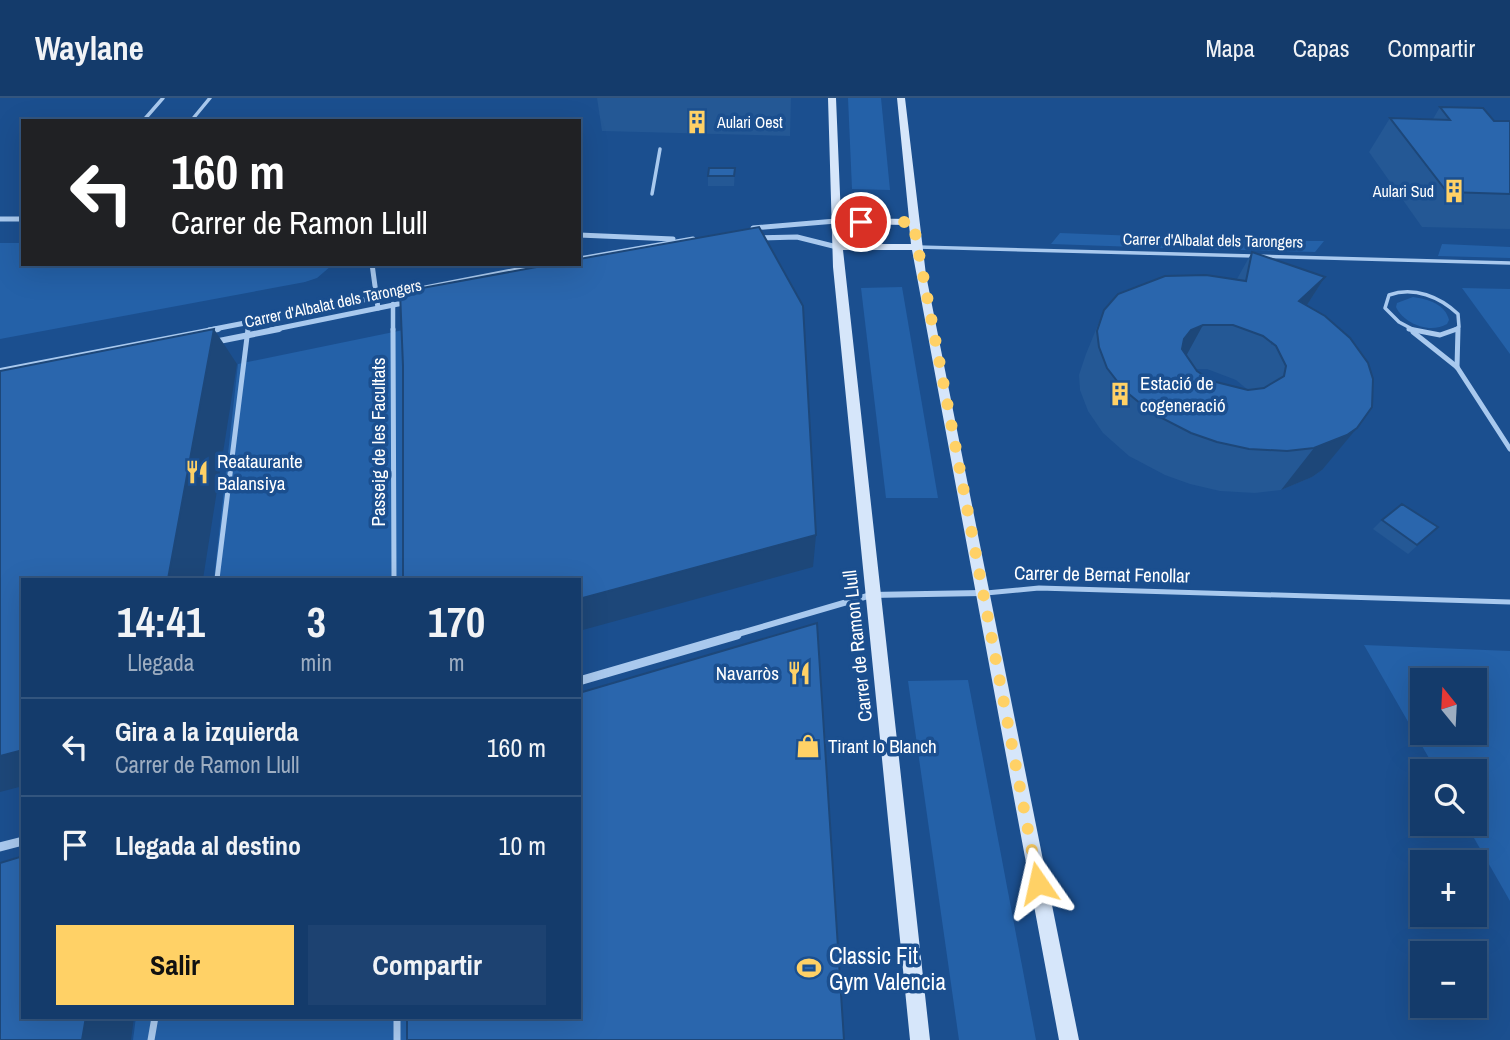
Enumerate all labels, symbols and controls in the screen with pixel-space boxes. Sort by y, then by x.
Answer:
text: Waylane [35,26,144,70]
text: Mapa [1205,32,1255,64]
text: Capas [1293,32,1350,64]
text: Compartir [1388,32,1475,64]
building icon: Aulari Oest [683,108,711,136]
place label: Aulari Oest [716,111,783,133]
text: 160 m [171,138,285,204]
icon: left [56,147,147,238]
building icon: Aulari Sud [1440,177,1468,205]
place label: Aulari Sud [1372,180,1434,202]
pin [831,192,891,252]
text: Carrer de Ramon Llull [171,201,428,244]
icon: arrive [842,203,880,241]
street label: Carrer d'Albalat dels Tarongers [1123,227,1303,253]
street label: Carrer d'Albalat dels Tarongers [242,273,424,333]
street label: Passeig de les Facultats [365,357,391,527]
place label: Estació de cogeneració [1140,370,1226,418]
building icon: Estació de cogeneració [1106,380,1134,408]
place label: Reataurante Balansiya [217,448,303,496]
restaurant icon: Reataurante Balansiya [183,458,211,486]
street label: Carrer de Bernat Fenollar [1014,559,1191,589]
street label: Carrer de Ramon Llull [836,569,878,723]
text: 14:41 [117,594,205,650]
text: 3 [307,594,326,650]
text: 170 [428,594,485,650]
text: Llegada [127,647,194,678]
text: min [301,647,332,678]
text: m [449,647,464,678]
restaurant icon: Navarròs [785,659,813,687]
place label: Navarròs [716,660,779,686]
north arrow [1410,668,1488,746]
map controls [1410,668,1487,1018]
text: Gira a la izquierda [115,714,299,749]
icon: left [56,728,94,766]
text: 160 m [487,730,546,765]
shop icon: Tirant lo Blanch [794,732,822,760]
place label: Tirant lo Blanch [828,733,937,759]
text: Carrer de Ramon Llull [115,749,299,780]
button: search [1410,759,1487,836]
icon: arrive [56,826,94,864]
text: Llegada al destino [115,828,301,863]
text: 10 m [499,828,546,863]
position arrow [1001,846,1075,920]
button: + [1410,850,1487,927]
button: Salir [56,925,294,1005]
button: Compartir [308,925,546,1005]
place label: Classic Fit Gym Valencia [829,940,947,997]
button: − [1410,941,1487,1018]
sports icon: Classic Fit Gym Valencia [795,954,823,982]

